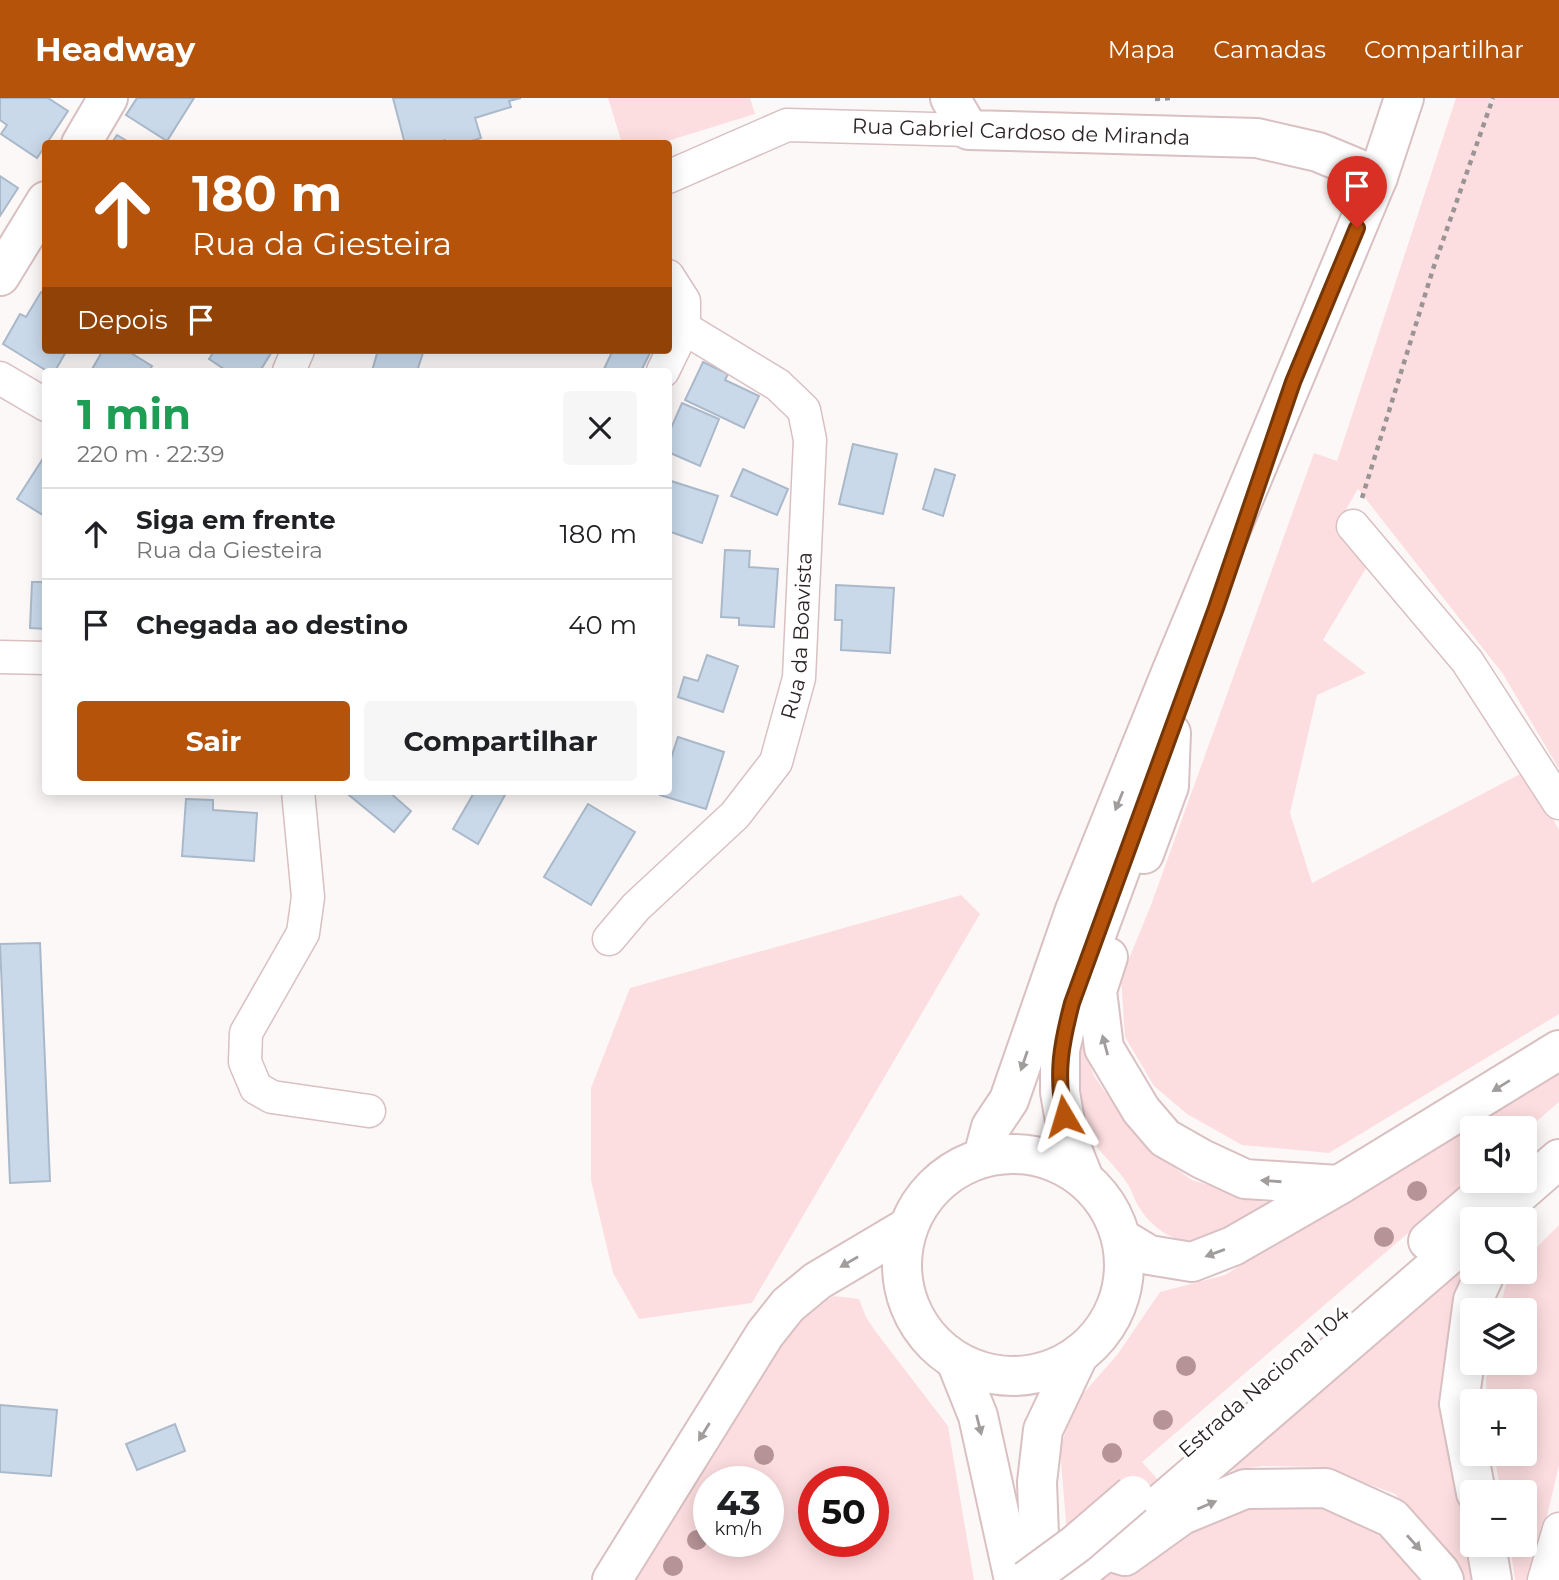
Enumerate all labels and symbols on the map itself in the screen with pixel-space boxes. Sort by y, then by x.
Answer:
street label: Rua Gabriel Cardoso de Miranda [852,113,1190,150]
pin [1327,156,1387,228]
street label: Rua da Boavista [775,551,817,722]
one-way arrow [1114,791,1125,812]
one-way arrow [1100,1034,1110,1055]
one-way arrow [1018,1050,1029,1071]
position arrow [1027,1079,1101,1153]
one-way arrow [1491,1080,1510,1093]
one-way arrow [1260,1175,1282,1186]
one-way arrow [1204,1248,1225,1259]
one-way arrow [840,1256,859,1268]
street label: Estrada Nacional 104 [1173,1301,1354,1463]
one-way arrow [974,1414,985,1436]
one-way arrow [698,1422,711,1441]
speed limit sign: 50 [798,1466,889,1557]
one-way arrow [1197,1499,1218,1510]
one-way arrow [1406,1534,1422,1552]

